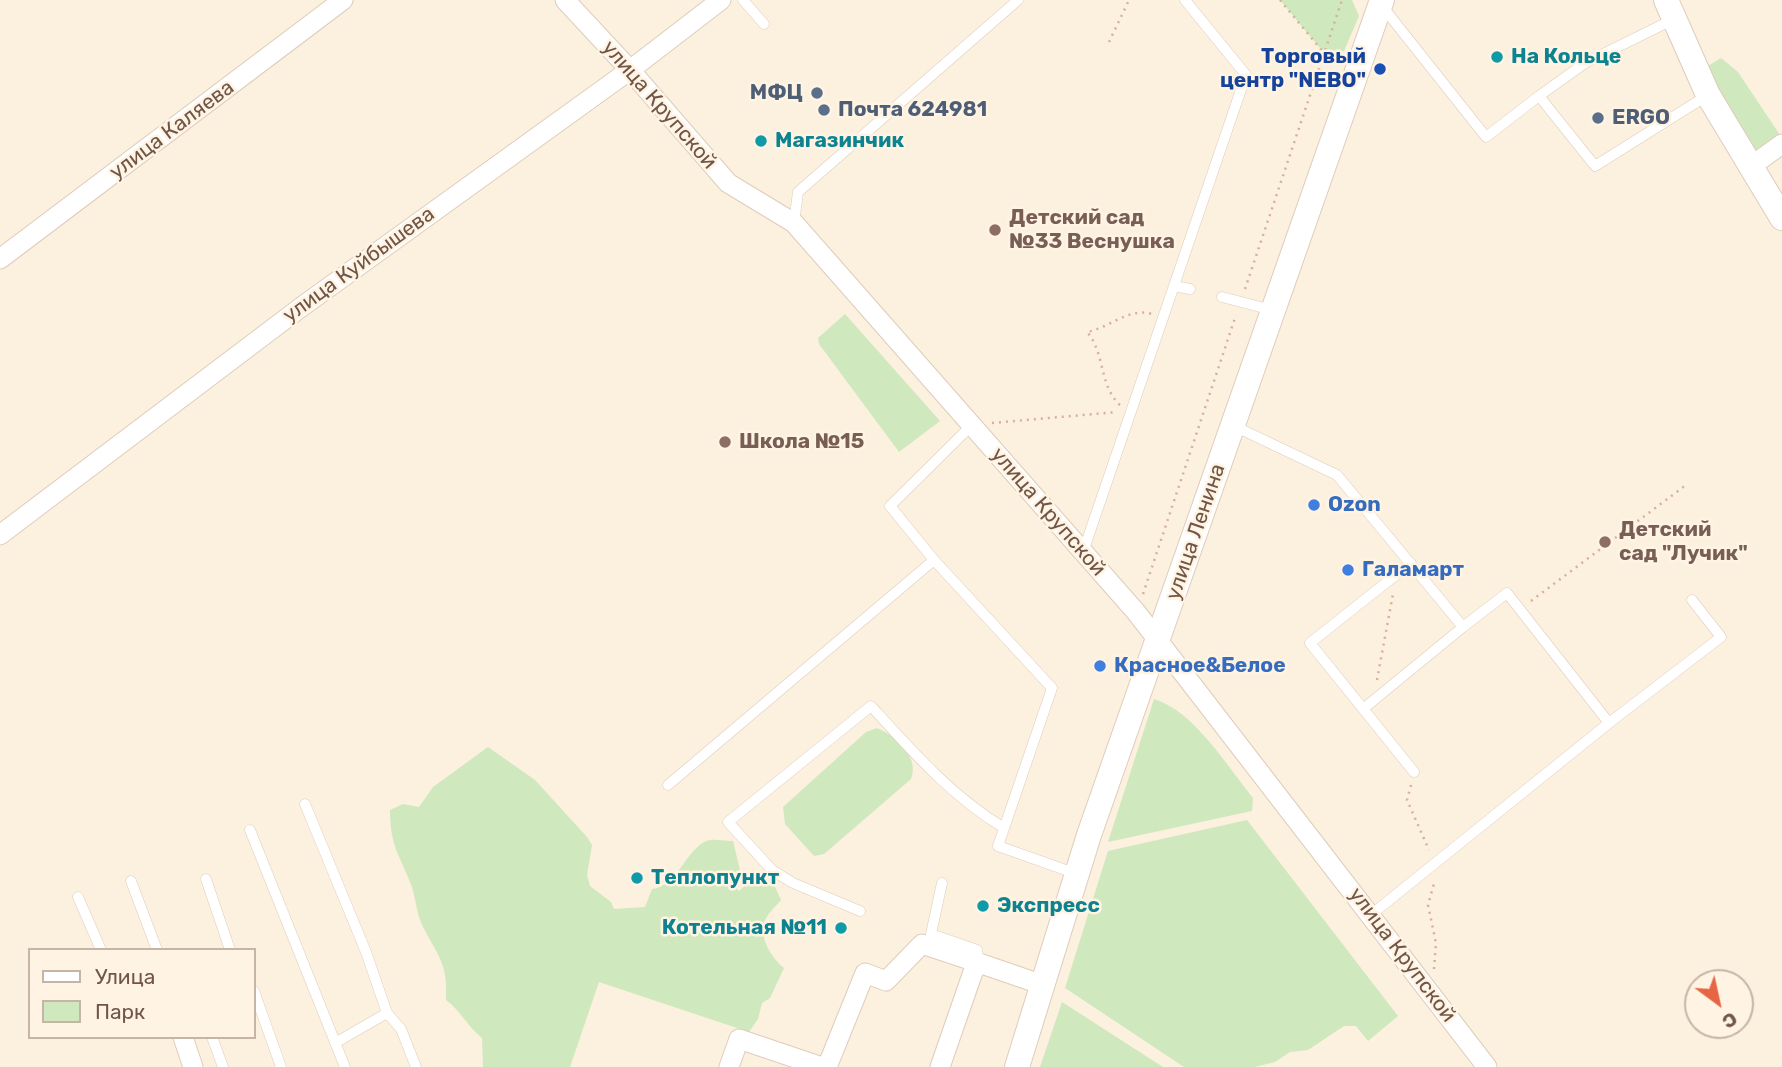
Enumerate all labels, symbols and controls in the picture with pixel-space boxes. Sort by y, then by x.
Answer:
street label: улица Крупской [596,36,722,174]
place label: Торговый центр "NEBO" [1220,44,1366,94]
place label: На Кольце [1511,44,1621,70]
marker: На Кольце [1489,49,1505,65]
marker: Торговый центр "NEBO" [1372,61,1388,77]
street label: улица Каляева [105,75,239,185]
place label: МФЦ [750,80,803,106]
marker: МФЦ [809,85,825,101]
place label: Почта 624981 [838,97,987,123]
marker: Почта 624981 [816,102,832,118]
place label: ERGO [1612,105,1670,131]
marker: ERGO [1590,110,1606,126]
place label: Магазинчик [775,128,904,154]
marker: Магазинчик [753,133,769,149]
street label: улица Куйбышева [278,202,440,328]
place label: Детский сад №33 Веснушка [1009,205,1175,255]
marker: Детский сад №33 Веснушка [987,222,1003,238]
place label: Школа №15 [739,429,864,455]
marker: Школа №15 [717,434,733,450]
street label: улица Крупской [985,443,1111,581]
street label: улица Ленина [1161,461,1231,603]
place label: Ozon [1328,492,1381,518]
marker: Ozon [1306,497,1322,513]
place label: Детский сад "Лучик" [1619,517,1748,567]
marker: Детский сад "Лучик" [1597,534,1613,550]
place label: Галамарт [1362,557,1464,583]
marker: Галамарт [1340,562,1356,578]
place label: Красное&Белое [1114,653,1286,679]
marker: Красное&Белое [1092,658,1108,674]
place label: Теплопункт [651,865,779,891]
marker: Теплопункт [629,870,645,886]
street label: улица Крупской [1343,883,1461,1027]
place label: Экспресс [997,893,1100,919]
marker: Экспресс [975,898,991,914]
place label: Котельная №11 [662,915,827,941]
marker: Котельная №11 [833,920,849,936]
legend [28,948,256,1039]
text: Улица [95,964,155,989]
north arrow [1684,969,1754,1039]
text: Парк [95,999,145,1024]
text: С [1718,1007,1741,1034]

